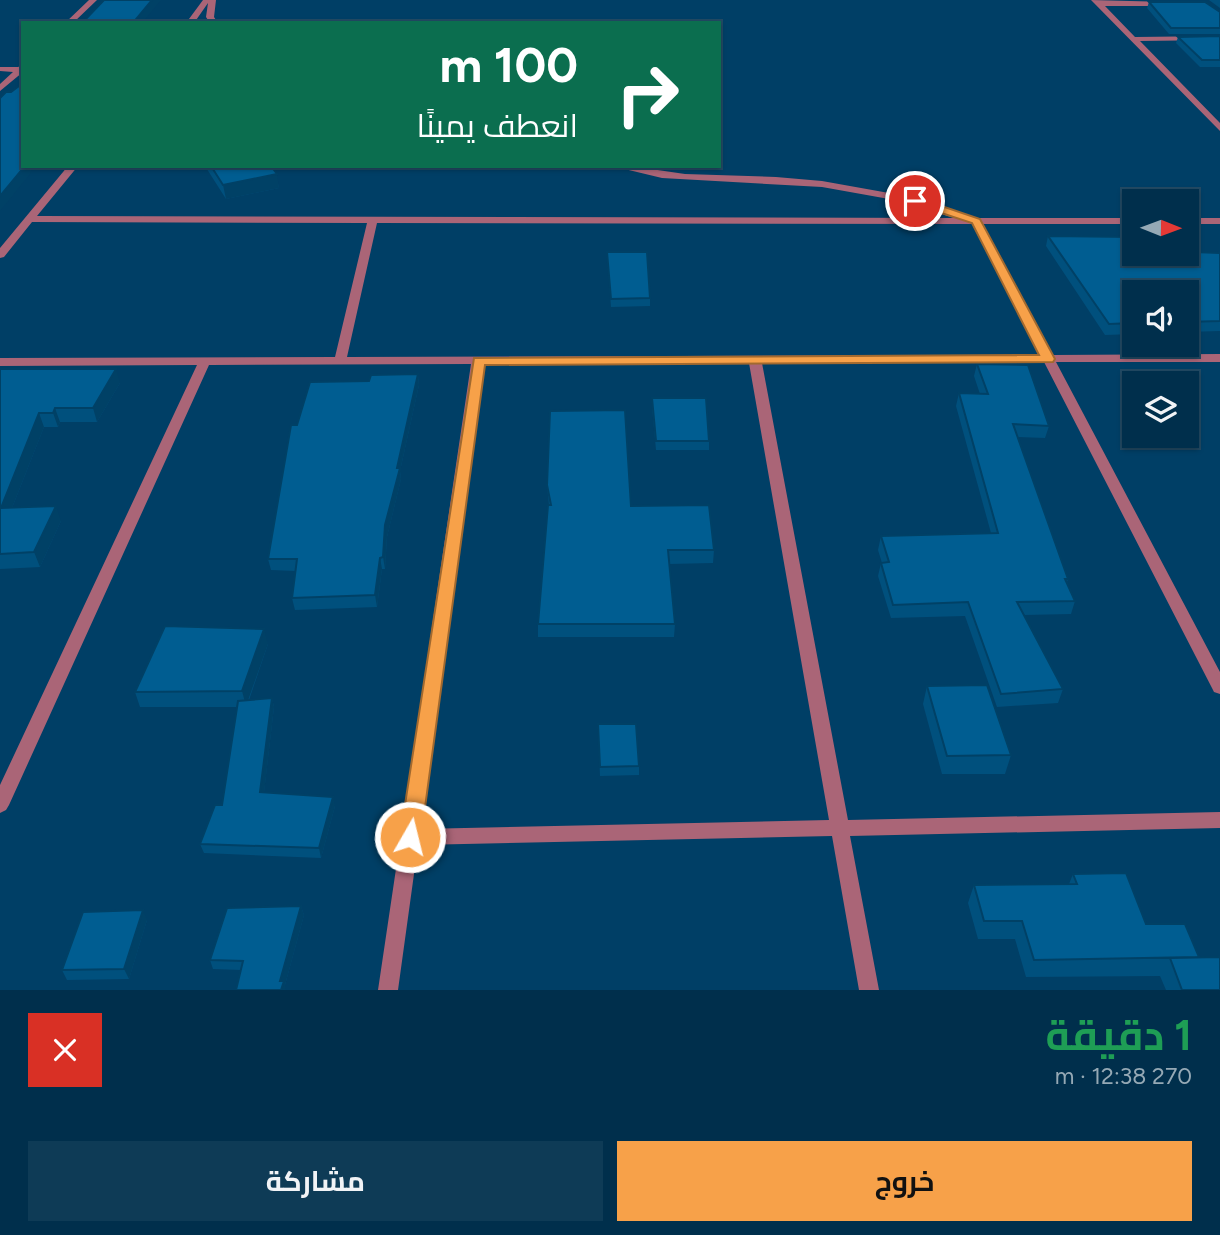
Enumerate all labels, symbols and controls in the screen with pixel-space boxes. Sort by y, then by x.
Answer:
text: 100 m [439,35,578,94]
icon: right [602,49,693,140]
text: انعطف يمينًا [416,107,578,145]
pin [885,171,945,231]
icon: arrive [896,182,934,220]
north arrow [1122,189,1199,266]
map controls [1122,189,1199,448]
button: sound [1122,280,1199,357]
button: layers [1122,371,1199,448]
position arrow [373,800,447,874]
text: 1 دقيقة [1046,1010,1192,1061]
button: close [28,1013,102,1087]
text: 270 m · 12:38 [1055,1062,1192,1090]
button: مشاركة [28,1141,603,1221]
button: خروج [617,1141,1192,1221]

